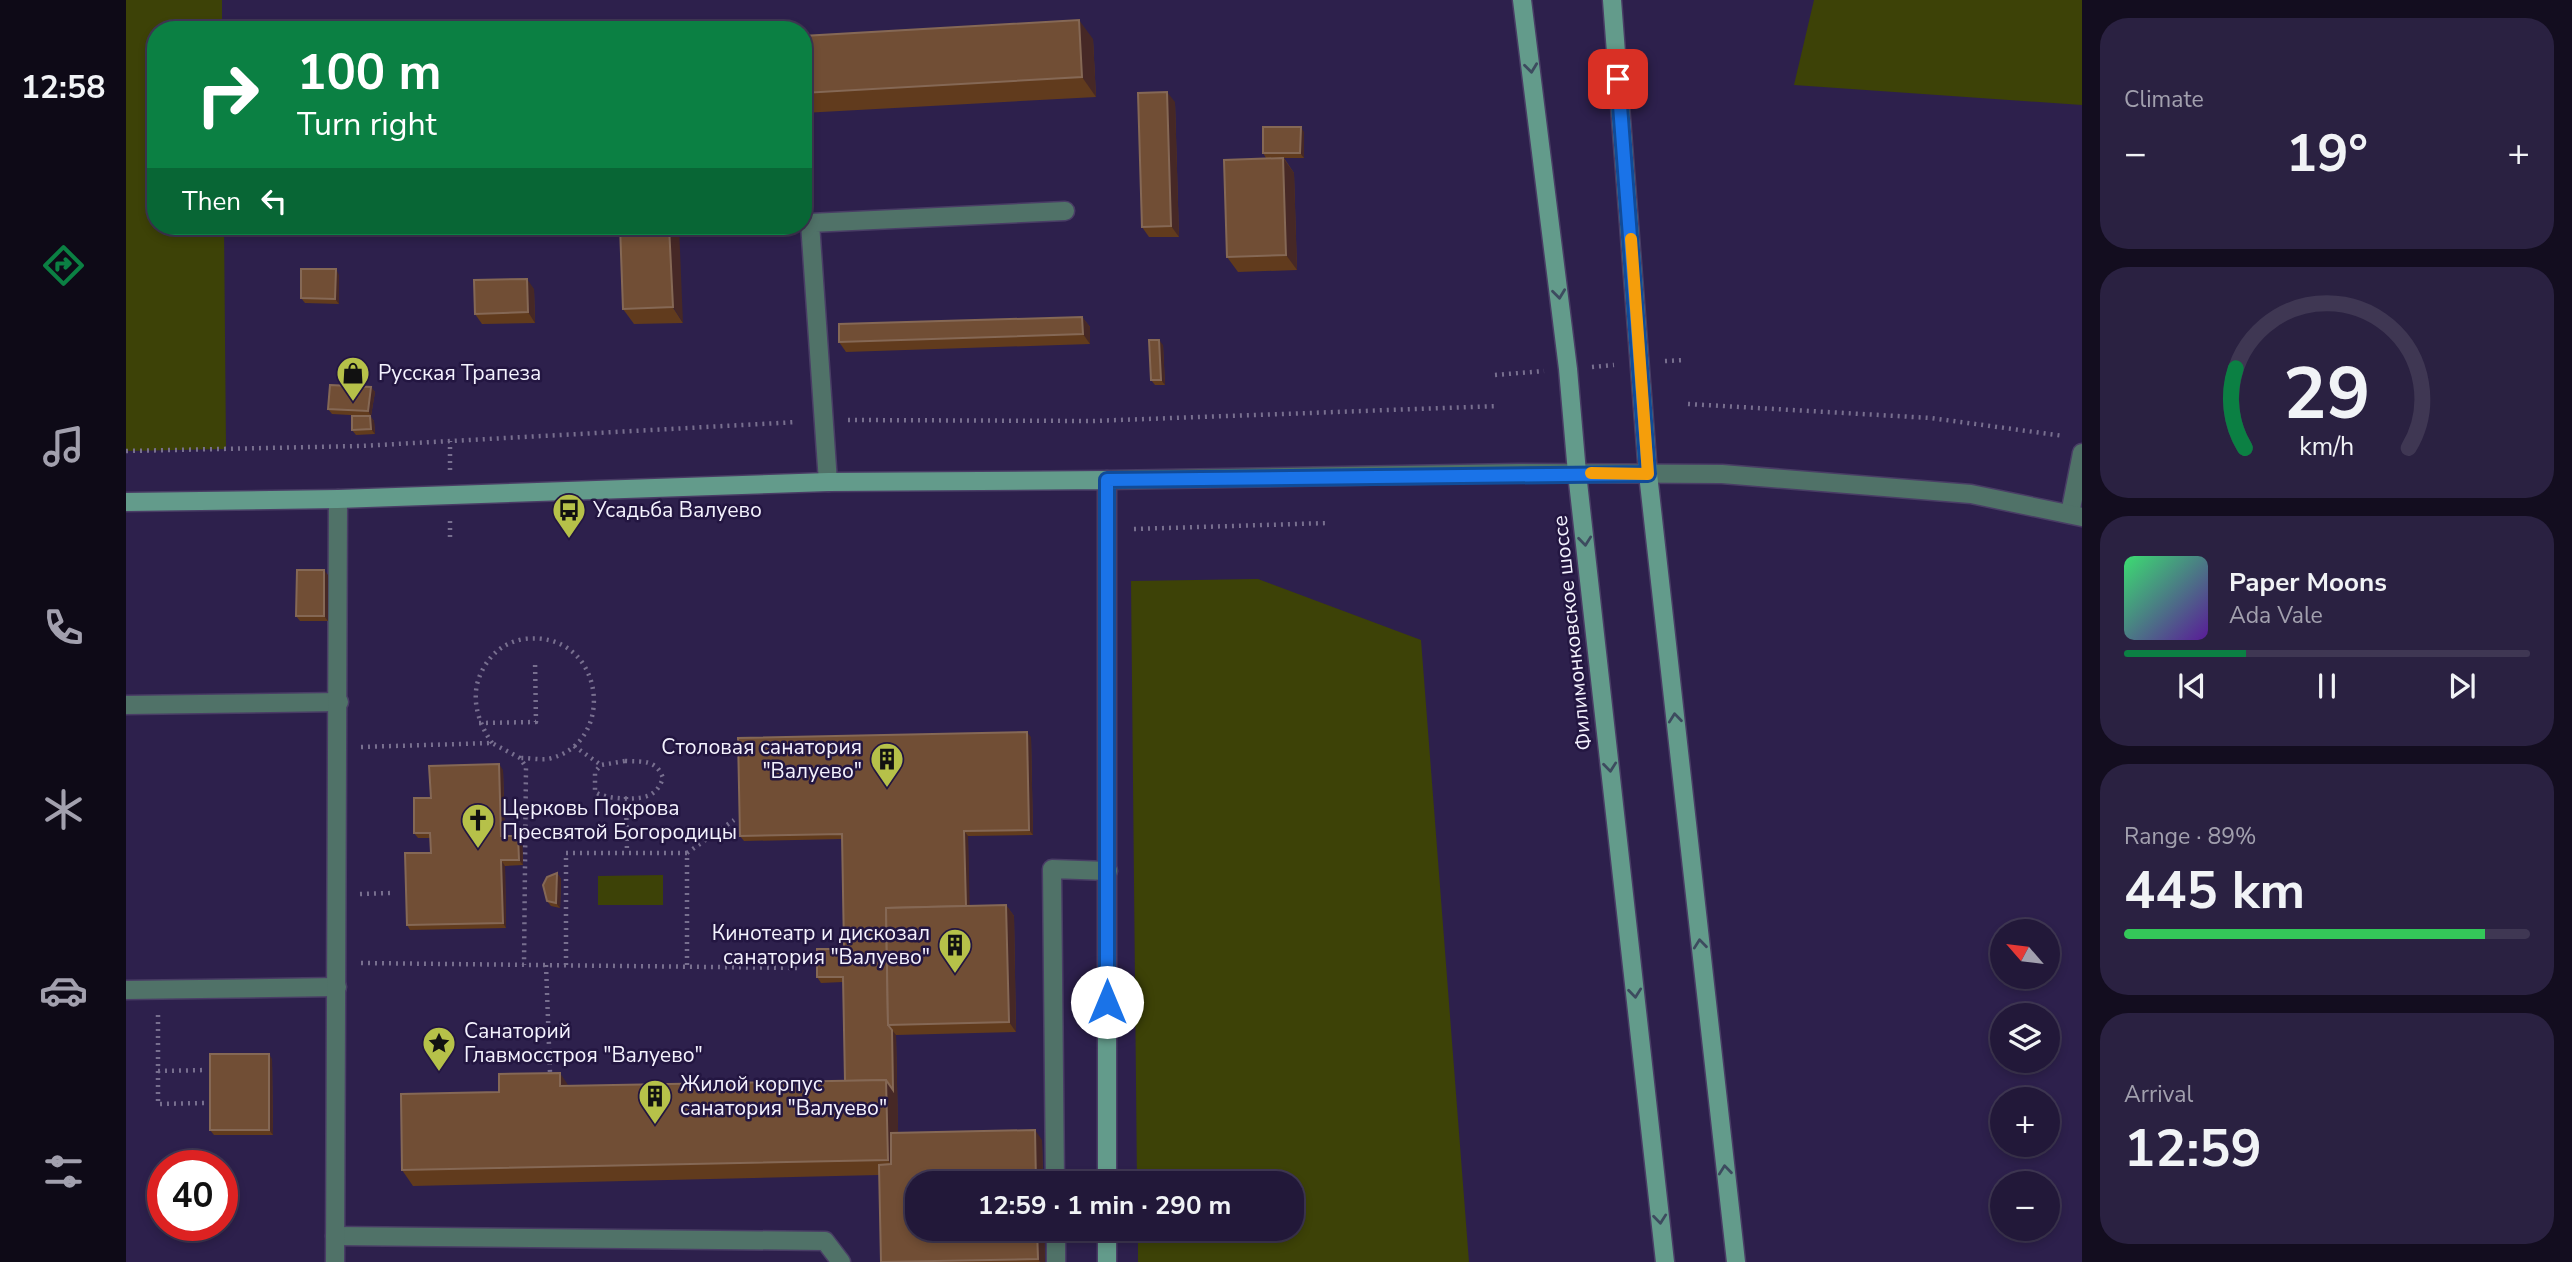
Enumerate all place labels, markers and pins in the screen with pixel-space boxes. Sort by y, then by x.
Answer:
pin [1588,49,1648,109]
shop icon: Русская Трапеза [334,354,372,403]
place label: Русская Трапеза [378,359,541,387]
bus stop icon: Усадьба Валуево [550,491,588,540]
place label: Усадьба Валуево [592,496,762,524]
place label: Столовая санатория "Валуево" [661,733,862,785]
building icon: Столовая санатория "Валуево" [868,740,906,789]
place label: Церковь Покрова Пресвятой Богородицы [502,794,737,846]
church icon: Церковь Покрова Пресвятой Богородицы [459,801,497,850]
place label: Кинотеатр и дискозал санатория "Валуево" [712,919,930,971]
building icon: Кинотеатр и дискозал санатория "Валуево" [936,926,974,975]
place label: Санаторий Главмосстроя "Валуево" [464,1017,703,1069]
place icon: Санаторий Главмосстроя "Валуево" [420,1024,458,1073]
place label: Жилой корпус санатория "Валуево" [680,1070,887,1122]
building icon: Жилой корпус санатория "Валуево" [636,1077,674,1126]

